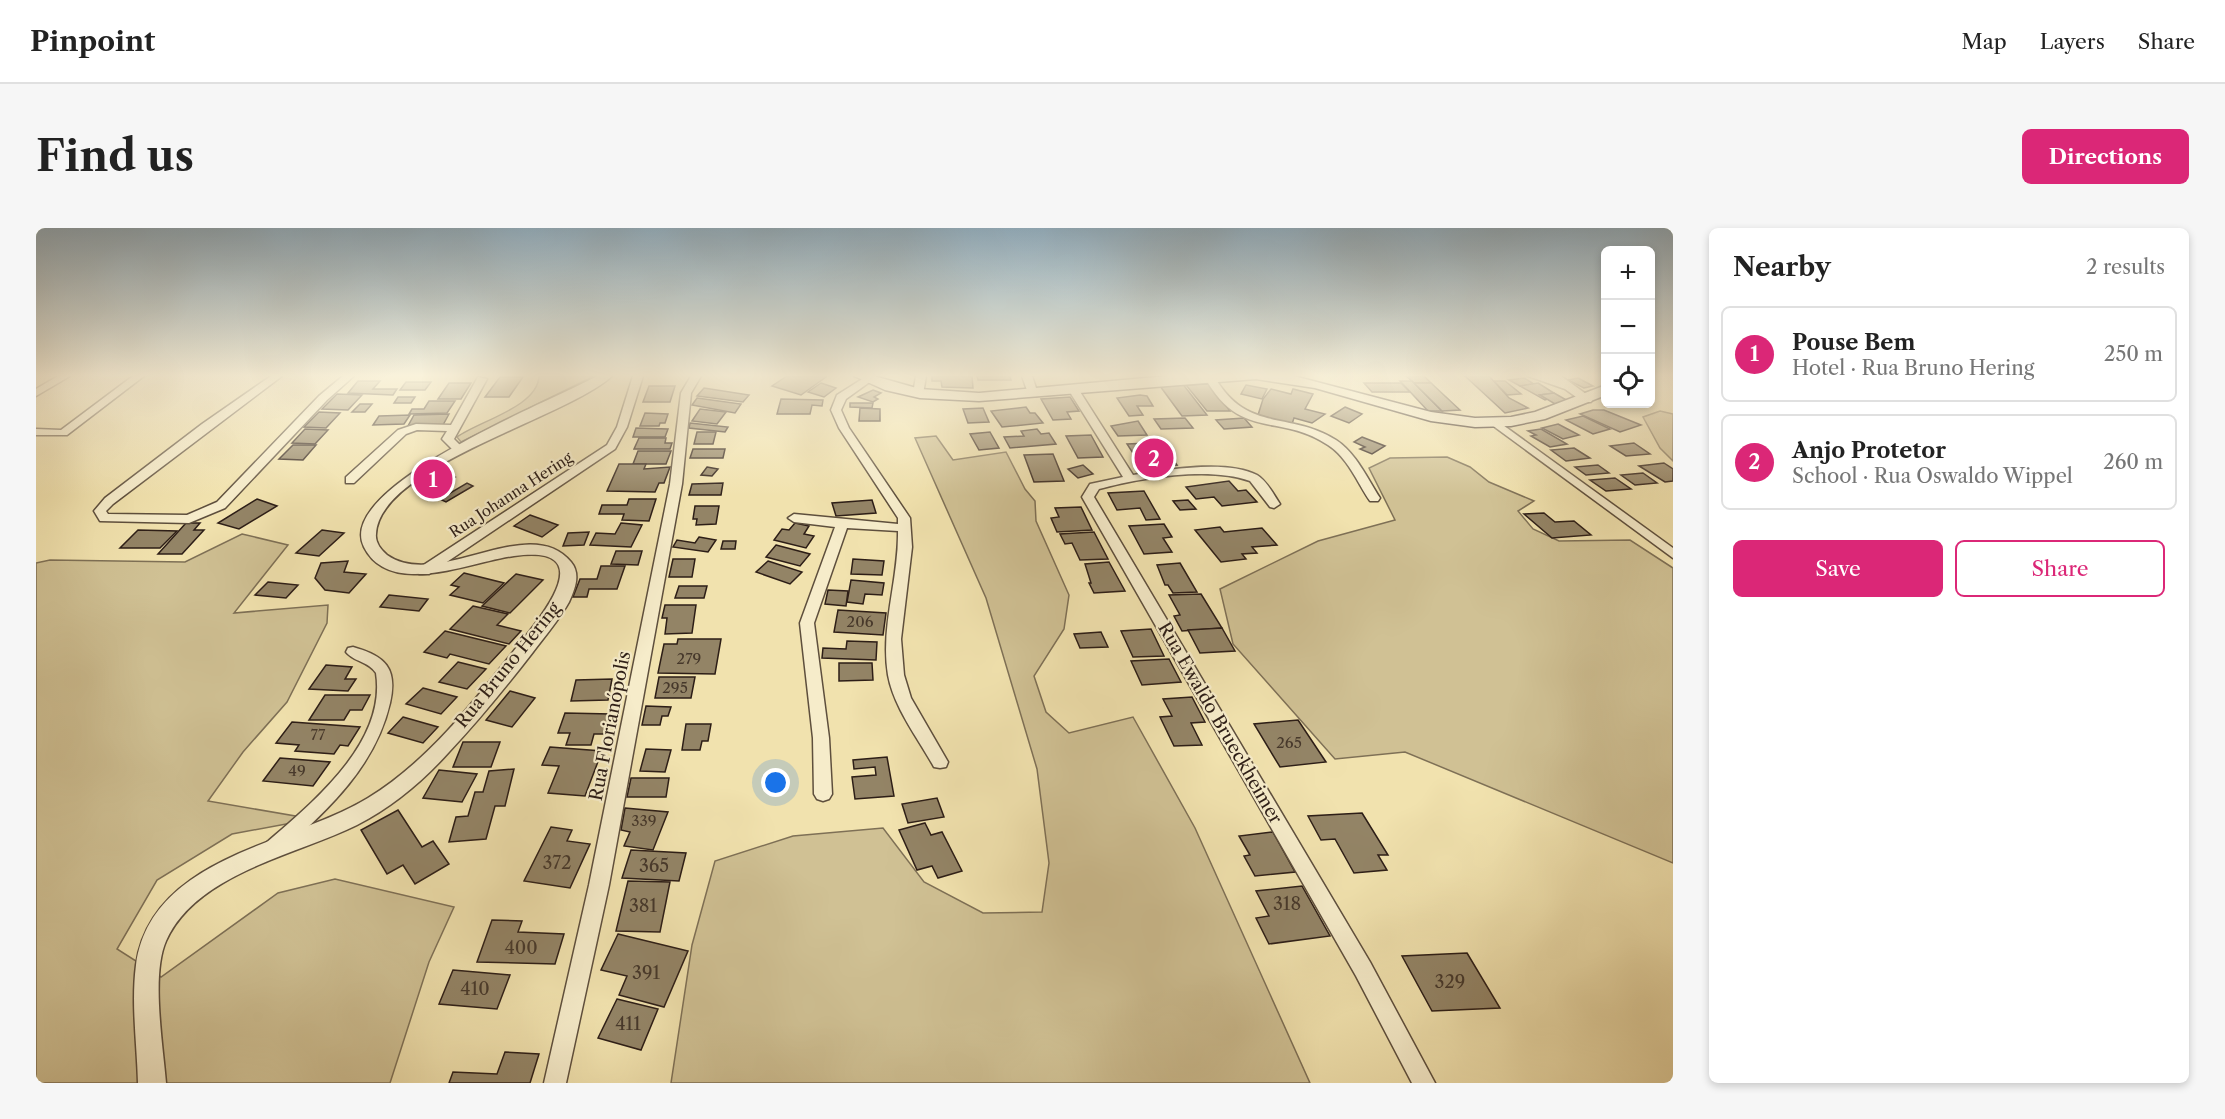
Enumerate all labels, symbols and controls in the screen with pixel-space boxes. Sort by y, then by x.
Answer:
text: Pinpoint [30,24,155,58]
text: Map [1962,29,2007,54]
text: Layers [2040,29,2105,54]
text: Share [2138,29,2195,54]
button: Directions [2022,129,2189,184]
text: Find us [36,130,194,182]
map controls [1601,246,1655,408]
button: + [1601,246,1655,300]
text: Nearby [1733,251,1831,283]
text: 2 results [2086,255,2165,279]
button: − [1601,300,1655,354]
text: Pouse Bem [1792,329,1915,356]
text: 1 [1750,342,1759,366]
text: 250 m [2104,342,2163,366]
button: locate [1601,354,1655,408]
text: Hotel · Rua Bruno Hering [1792,356,2034,380]
pin: 2 [1134,436,1174,480]
text: Anjo Protetor [1792,437,1946,464]
street label: Rua Johanna Hering [446,448,576,542]
text: 2 [1749,450,1760,474]
text: 260 m [2103,450,2163,474]
pin: 1 [414,456,452,502]
text: School · Rua Oswaldo Wippel [1792,464,2073,488]
button: Save [1733,540,1943,597]
button: Share [1955,540,2165,597]
street label: Rua Bruno Hering [451,597,566,732]
house number: 206 [847,612,874,631]
street label: Rua Ewaldo Brueckheimer [1153,618,1287,828]
street label: Rua Florianópolis [585,649,635,803]
house number: 279 [677,649,701,668]
house number: 295 [662,678,688,697]
house number: 77 [311,725,326,744]
house number: 265 [1276,733,1302,752]
house number: 49 [288,761,306,780]
your location [761,768,790,797]
house number: 339 [631,811,657,830]
house number: 372 [542,852,572,874]
house number: 365 [639,855,669,877]
house number: 318 [1273,893,1301,915]
house number: 381 [629,895,657,917]
house number: 400 [504,937,538,959]
house number: 391 [632,962,660,984]
house number: 329 [1435,971,1465,993]
house number: 410 [460,978,490,1000]
house number: 411 [615,1013,641,1035]

